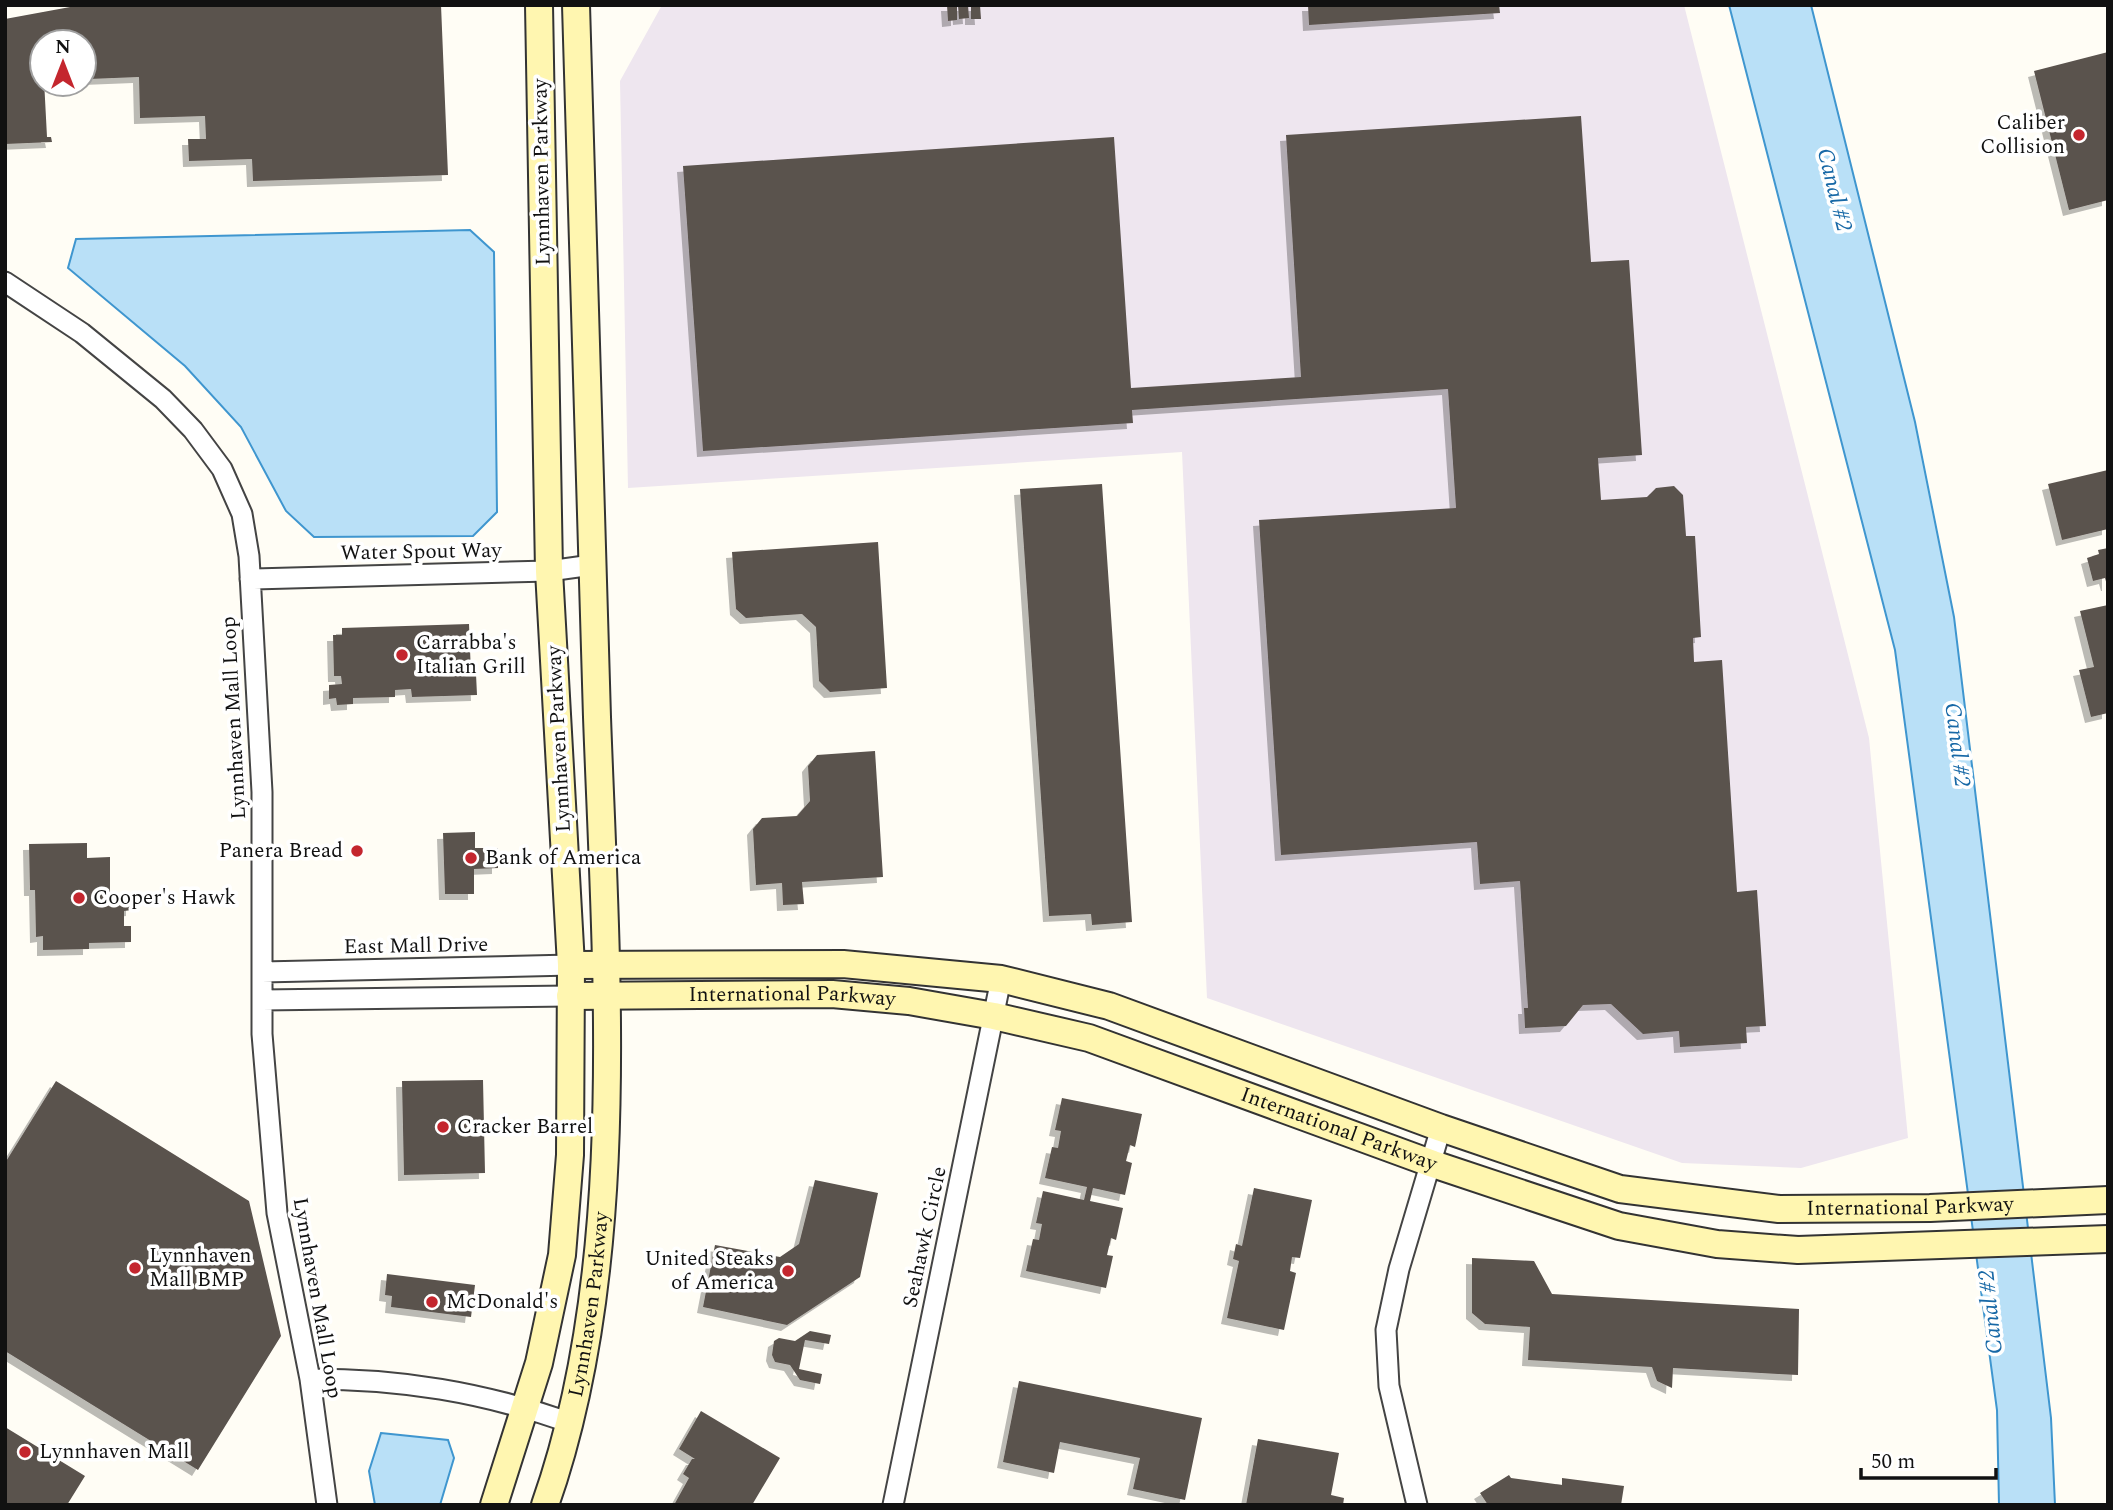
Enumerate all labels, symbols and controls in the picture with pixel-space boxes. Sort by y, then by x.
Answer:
north arrow [28,28,98,98]
text: N [55,33,71,62]
street label: Lynnhaven Parkway [524,77,560,266]
place label: Caliber Collision [1980,107,2065,163]
marker: Caliber Collision [2071,127,2087,143]
water label: Canal #2 [1807,144,1861,236]
street label: Water Spout Way [340,535,503,569]
street label: Lynnhaven Mall Loop [213,616,255,820]
place label: Carrabba's Italian Grill [416,627,526,683]
street label: Lynnhaven Parkway [538,644,580,833]
marker: Carrabba's Italian Grill [394,647,410,663]
water label: Canal #2 [1934,701,1980,789]
place label: Panera Bread [219,835,343,867]
place label: Bank of America [485,842,642,874]
marker: Panera Bread [349,843,365,859]
marker: Bank of America [463,850,479,866]
place label: Cooper's Hawk [93,882,236,914]
marker: Cooper's Hawk [71,890,87,906]
street label: East Mall Drive [343,929,489,963]
street label: International Parkway [688,978,898,1016]
street label: International Parkway [1236,1079,1442,1180]
place label: Cracker Barrel [457,1111,593,1143]
marker: Cracker Barrel [435,1119,451,1135]
street label: Seahawk Circle [894,1163,956,1311]
street label: International Parkway [1806,1188,2015,1225]
street label: Lynnhaven Mall Loop [284,1195,350,1401]
street label: Lynnhaven Parkway [560,1210,618,1400]
place label: Lynnhaven Mall BMP [149,1240,251,1296]
place label: United Steaks of America [645,1243,775,1299]
marker: Lynnhaven Mall BMP [127,1260,143,1276]
marker: United Steaks of America [780,1263,796,1279]
water label: Canal #2 [1969,1268,2013,1356]
place label: McDonald's [446,1286,558,1318]
marker: McDonald's [424,1294,440,1310]
place label: Lynnhaven Mall [39,1436,189,1468]
scale bar [1861,1436,1996,1480]
marker: Lynnhaven Mall [17,1444,33,1460]
text: 50 m [1871,1446,1915,1478]

